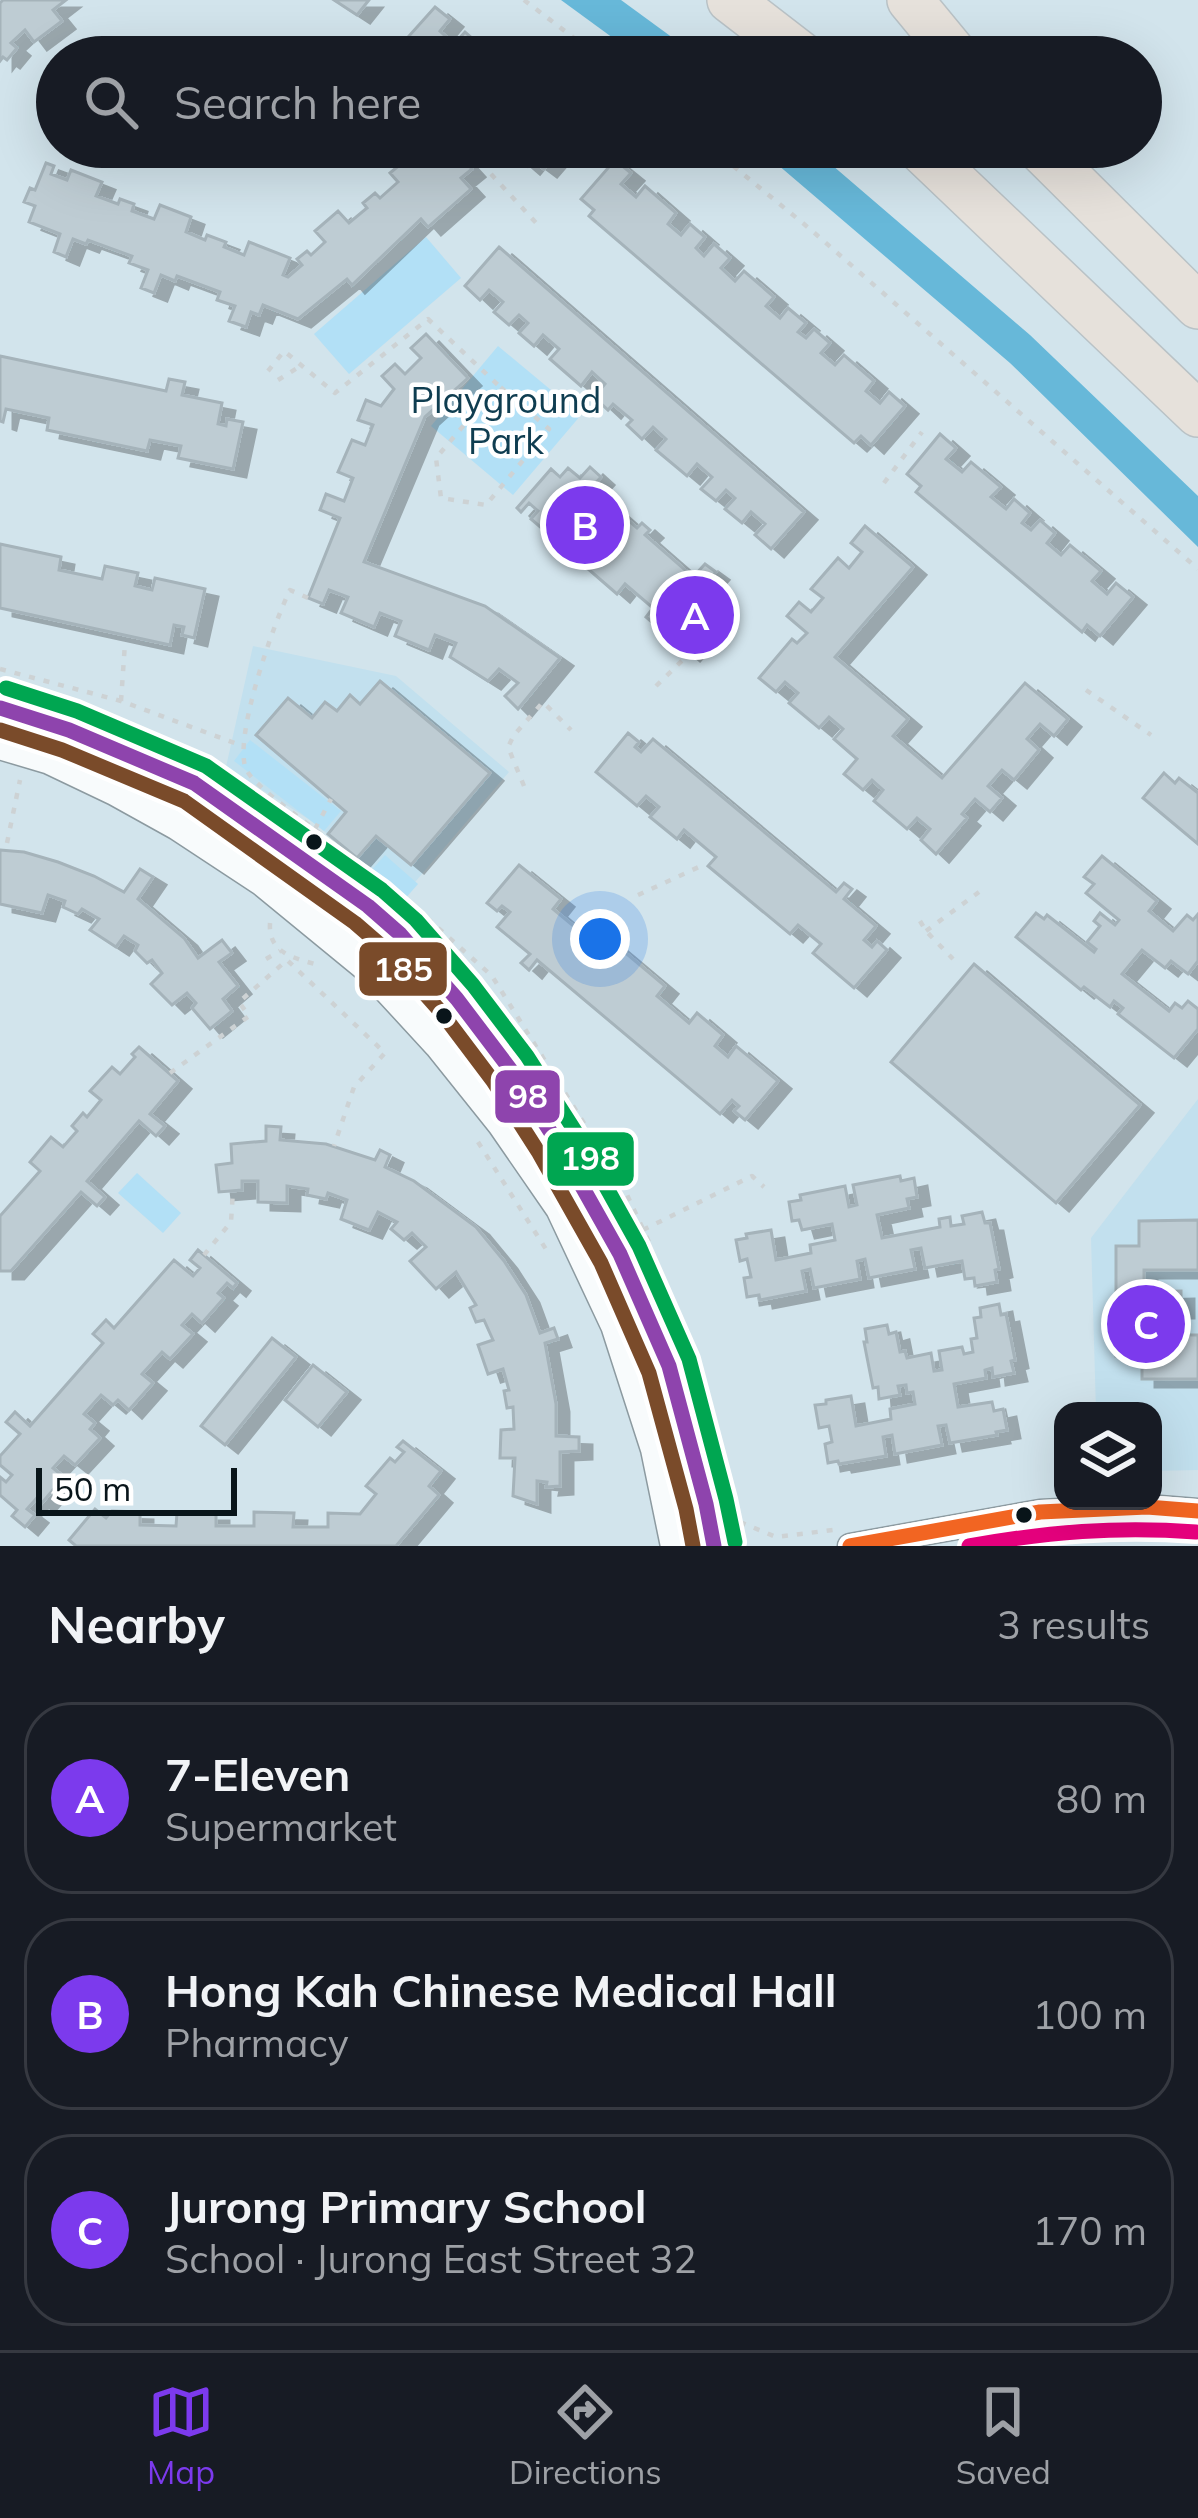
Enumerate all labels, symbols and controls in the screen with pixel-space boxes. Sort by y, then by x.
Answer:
search box [36,36,1162,168]
icon: search [78,69,144,135]
text: Search here [174,74,421,130]
park label: Playground Park [411,377,601,463]
pin: B [546,480,624,570]
pin: A [656,570,734,660]
unlabelled marker [303,831,325,853]
your location [570,909,630,969]
line badge: 185 [357,940,449,998]
text: 185 [373,948,433,989]
unlabelled marker [433,1005,455,1027]
line badge: 98 [493,1068,562,1125]
text: 98 [508,1075,548,1116]
line badge: 198 [545,1130,636,1188]
text: 198 [560,1137,620,1178]
pin: C [1107,1279,1185,1369]
map controls [1054,1402,1162,1510]
button: layers [1054,1402,1162,1510]
scale bar [36,1462,237,1515]
text: 50 m [54,1468,131,1509]
unlabelled marker [1013,1504,1035,1526]
text: Nearby [48,1592,225,1656]
text: 3 results [997,1600,1150,1649]
text: 7-Eleven [165,1746,350,1802]
text: A [75,1774,105,1823]
text: 80 m [1056,1774,1147,1823]
text: Supermarket [165,1802,397,1851]
text: Hong Kah Chinese Medical Hall [165,1962,837,2018]
text: B [77,1990,103,2039]
text: 100 m [1032,1990,1147,2039]
text: Pharmacy [165,2018,349,2067]
text: Jurong Primary School [165,2178,647,2234]
text: C [77,2206,103,2255]
text: 170 m [1032,2206,1147,2255]
text: School · Jurong East Street 32 [165,2234,697,2283]
tab: Map [147,2379,215,2492]
tab: Directions [509,2379,662,2492]
tab: Saved [956,2379,1051,2492]

